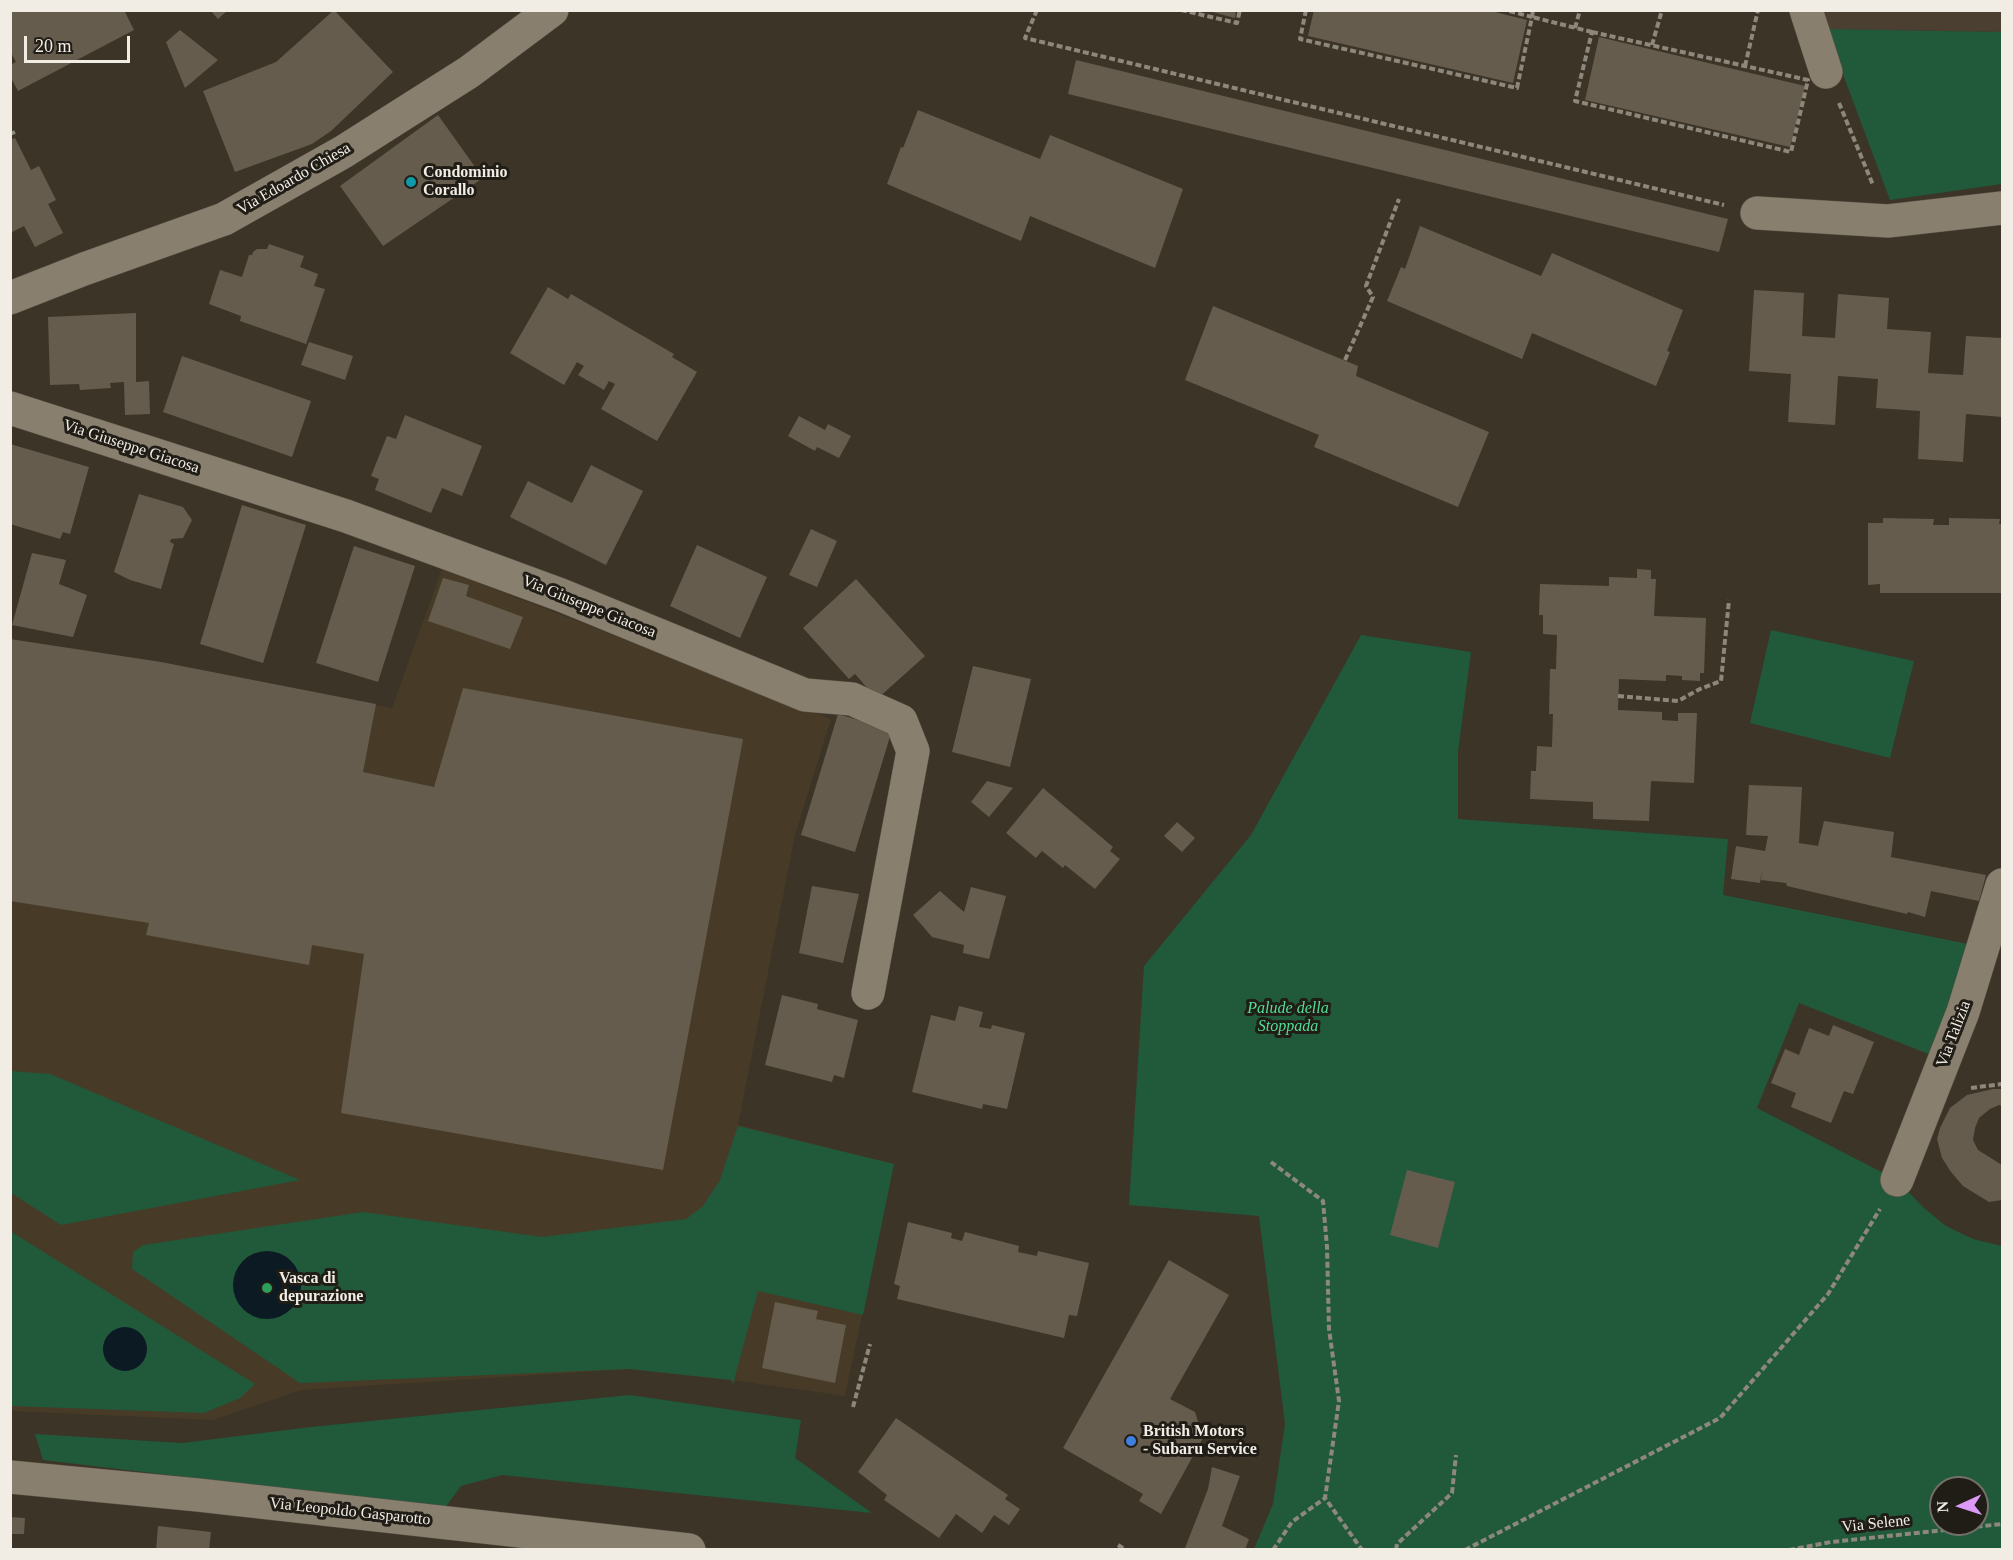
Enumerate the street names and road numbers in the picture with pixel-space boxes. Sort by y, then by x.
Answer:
street label: Via Edoardo Chiesa [234,139,354,219]
street label: Via Giuseppe Giacosa [60,416,202,478]
street label: Via Giuseppe Giacosa [520,571,658,643]
street label: Via Talizia [1933,998,1975,1070]
street label: Via Leopoldo Gasparotto [269,1494,431,1530]
street label: Via Selene [1841,1511,1911,1537]

